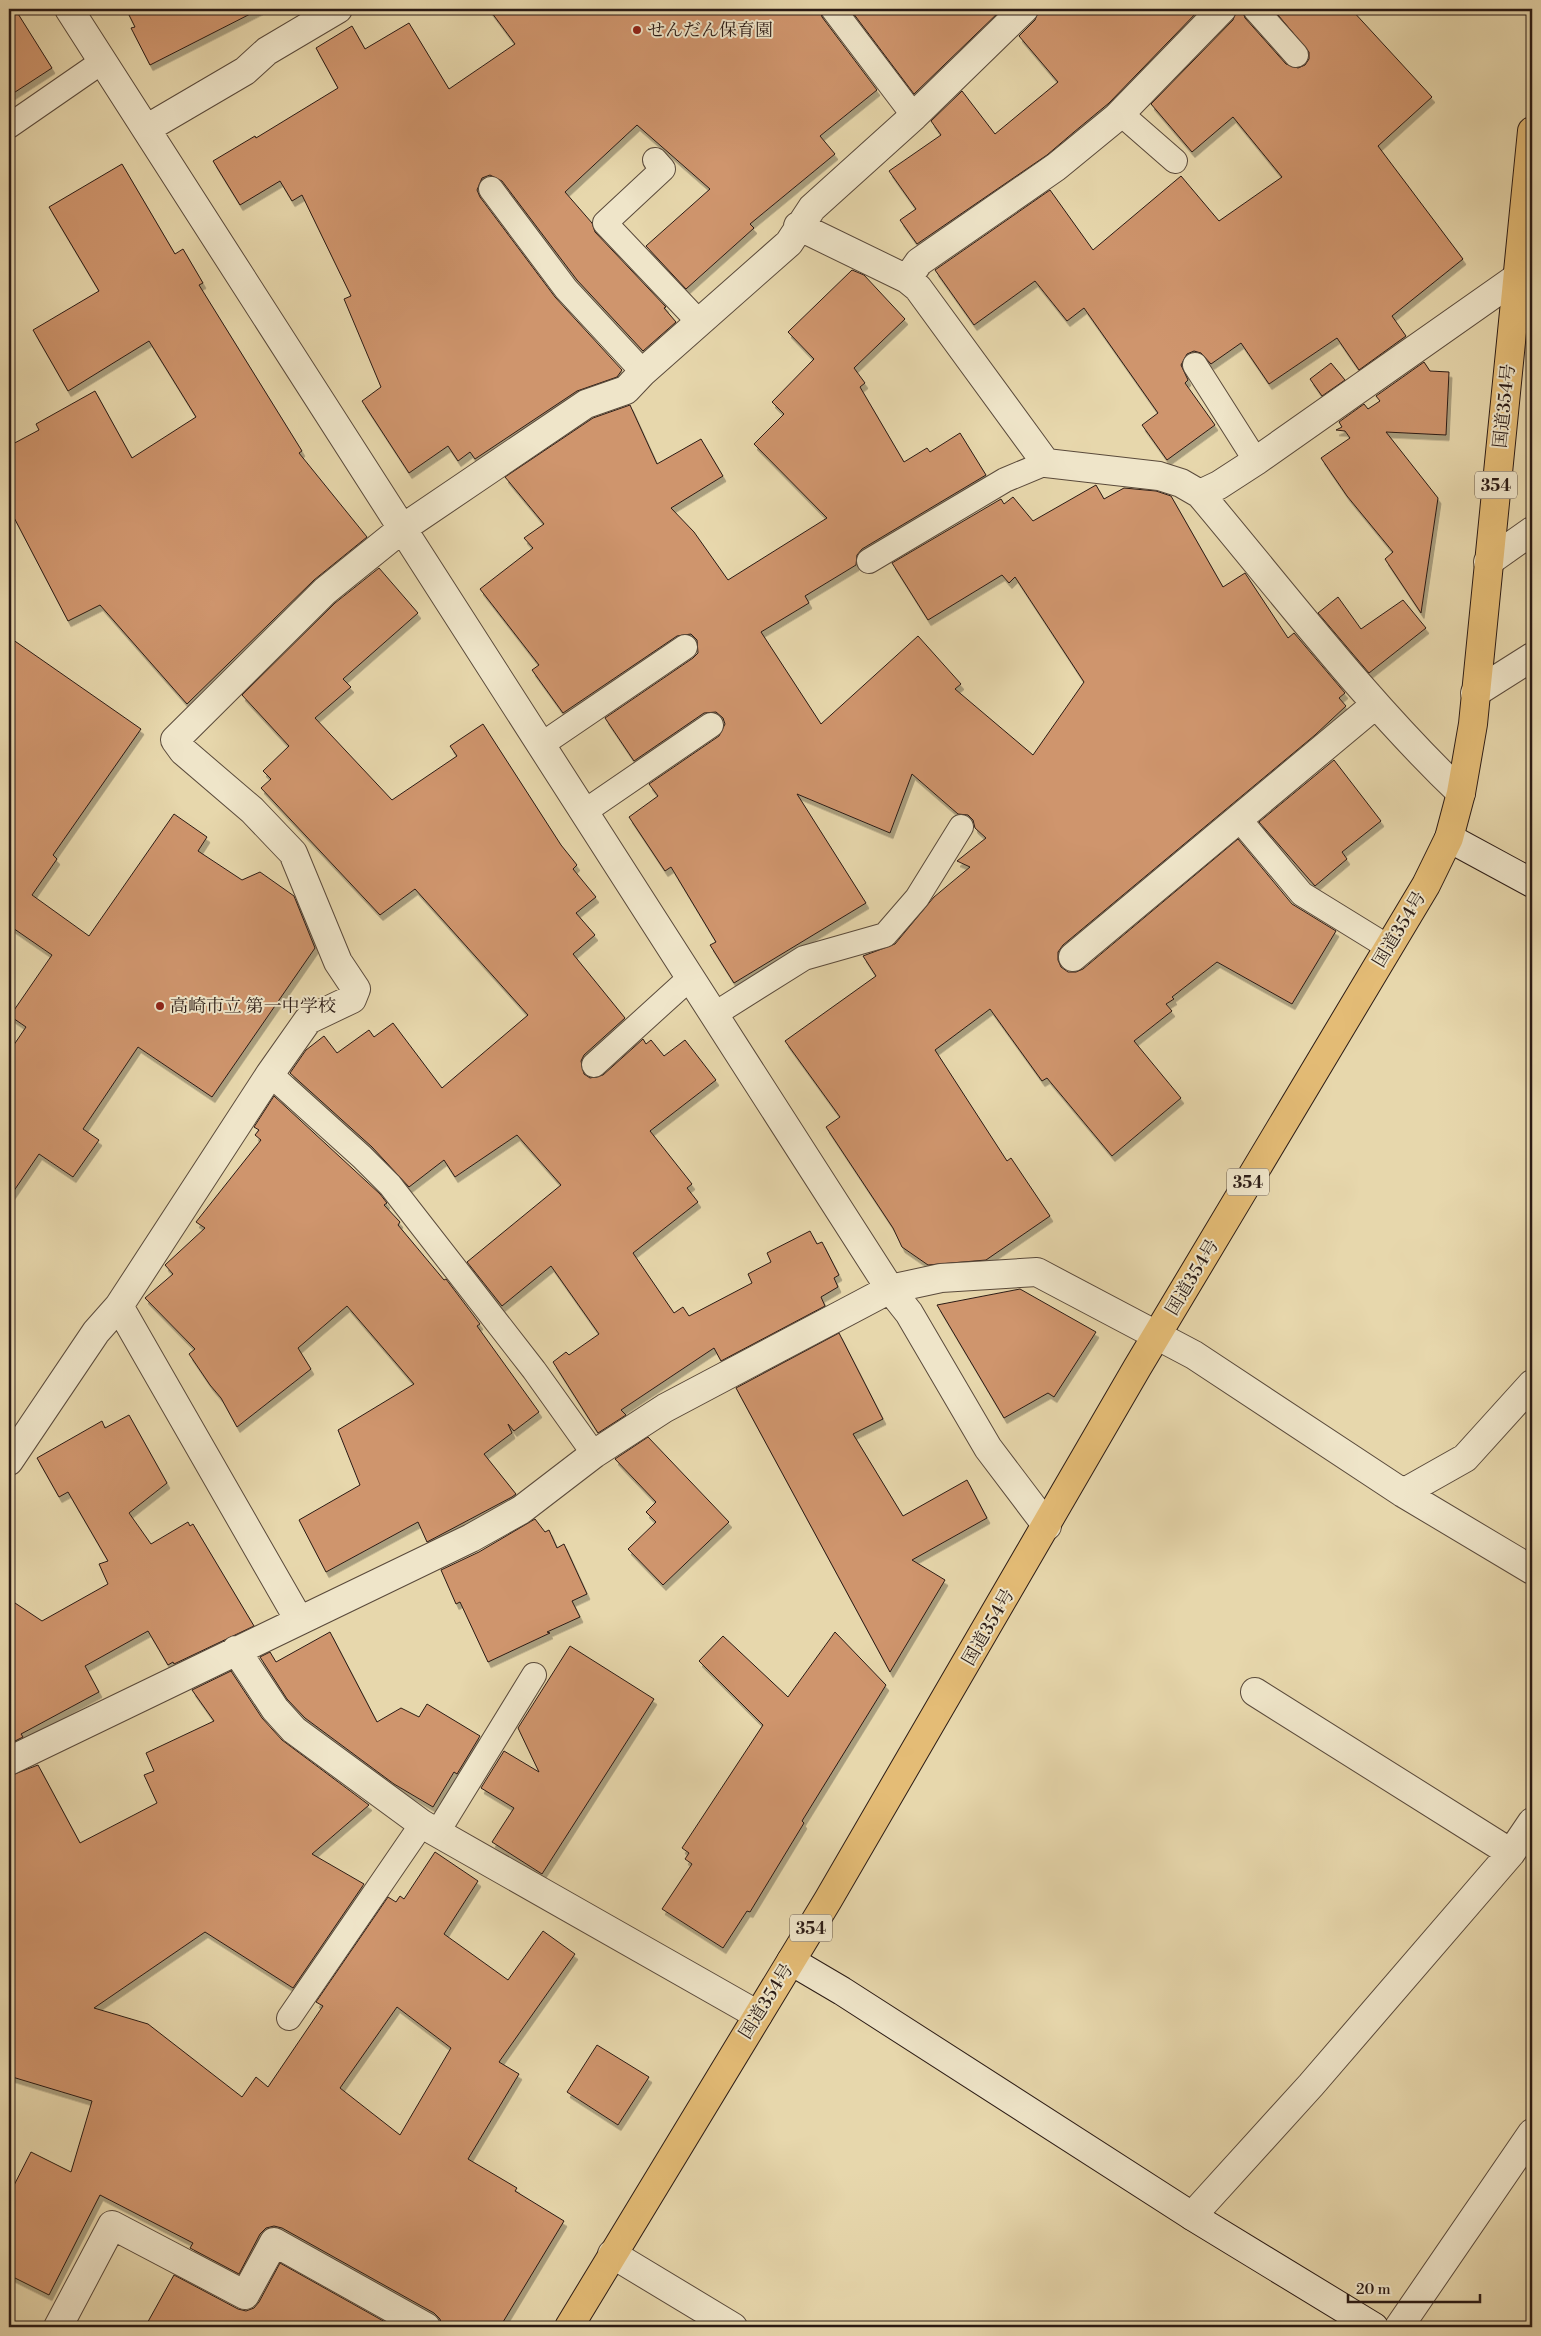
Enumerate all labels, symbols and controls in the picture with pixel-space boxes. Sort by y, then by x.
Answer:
place label: せんだん保育園 [647,19,773,42]
marker: せんだん保育園 [631,24,643,36]
street label: 国道354号 [1489,363,1520,449]
road number: 354 [1475,472,1517,498]
street label: 国道354号 [1368,887,1431,972]
place label: 高崎市立 第一中学校 [170,995,336,1018]
marker: 高崎市立 第一中学校 [154,1000,166,1012]
road number: 354 [1227,1168,1269,1196]
street label: 国道354号 [1161,1235,1224,1320]
street label: 国道354号 [957,1585,1020,1670]
road number: 354 [790,1915,832,1942]
street label: 国道354号 [734,1959,799,2043]
scale bar [1348,2271,1481,2303]
text: 20 m [1356,2280,1391,2299]

